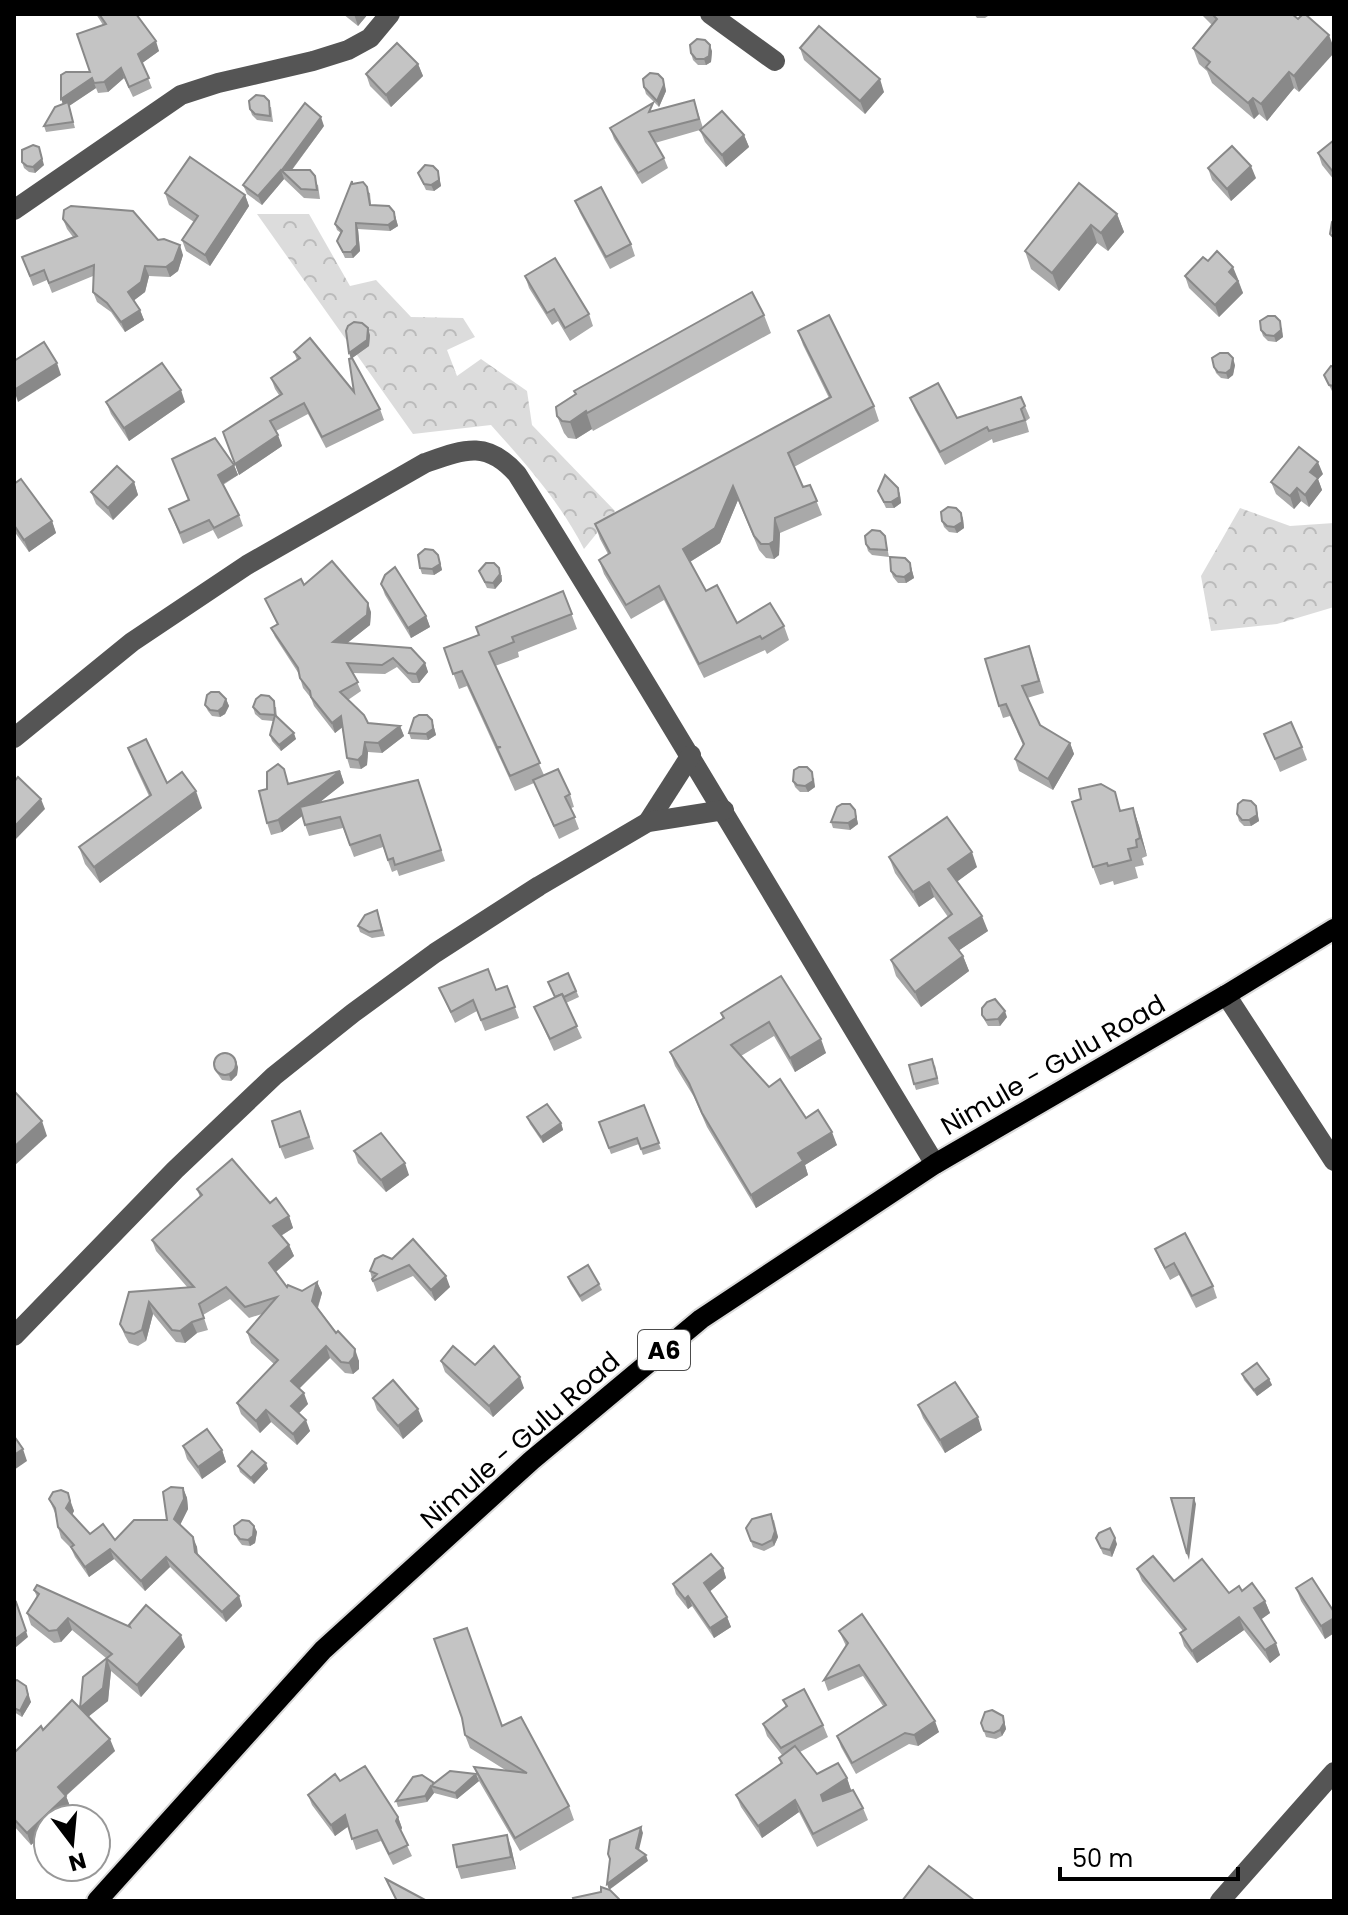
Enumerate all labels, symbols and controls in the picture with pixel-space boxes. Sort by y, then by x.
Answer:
street label: Nimule - Gulu Road [934,986,1172,1144]
road number: A6 [638,1330,690,1370]
street label: Nimule - Gulu Road [413,1343,627,1537]
north arrow [32,1803,112,1883]
scale bar [1060,1831,1238,1881]
text: 50 m [1072,1842,1133,1875]
text: N [65,1845,90,1879]

